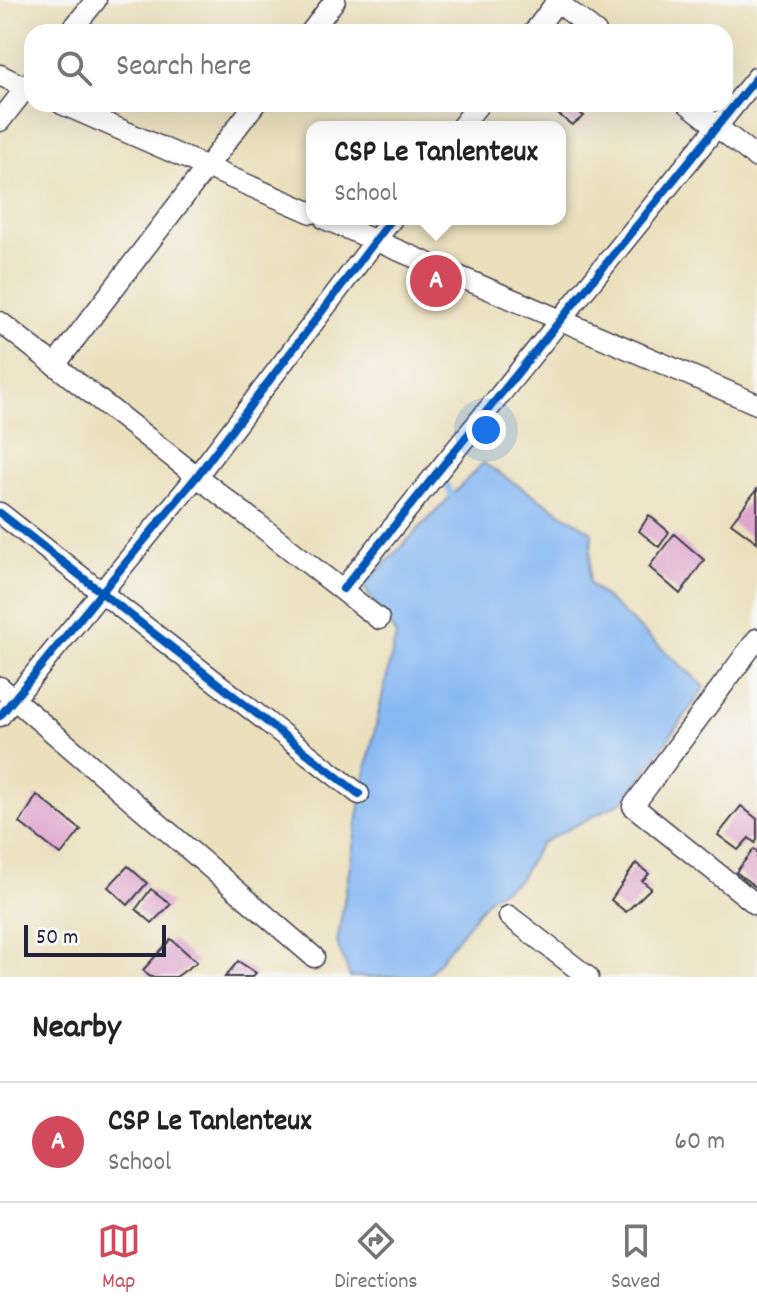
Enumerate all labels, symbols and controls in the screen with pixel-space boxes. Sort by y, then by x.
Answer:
search box [24,24,733,112]
icon: search [52,46,96,90]
text: Search here [116,47,252,90]
popup [306,121,566,225]
text: CSP Le Tanlenteux [334,133,538,176]
text: School [334,176,397,213]
pin: A [410,251,462,311]
your location [466,410,506,450]
scale bar [24,921,166,957]
text: 50 m [36,923,78,954]
text: Nearby [32,1005,121,1054]
text: CSP Le Tanlenteux [108,1102,311,1145]
text: A [51,1124,65,1161]
text: 60 m [674,1124,725,1161]
text: School [108,1145,171,1182]
tab: Map [97,1219,141,1298]
tab: Directions [334,1219,418,1298]
tab: Saved [611,1219,660,1298]

